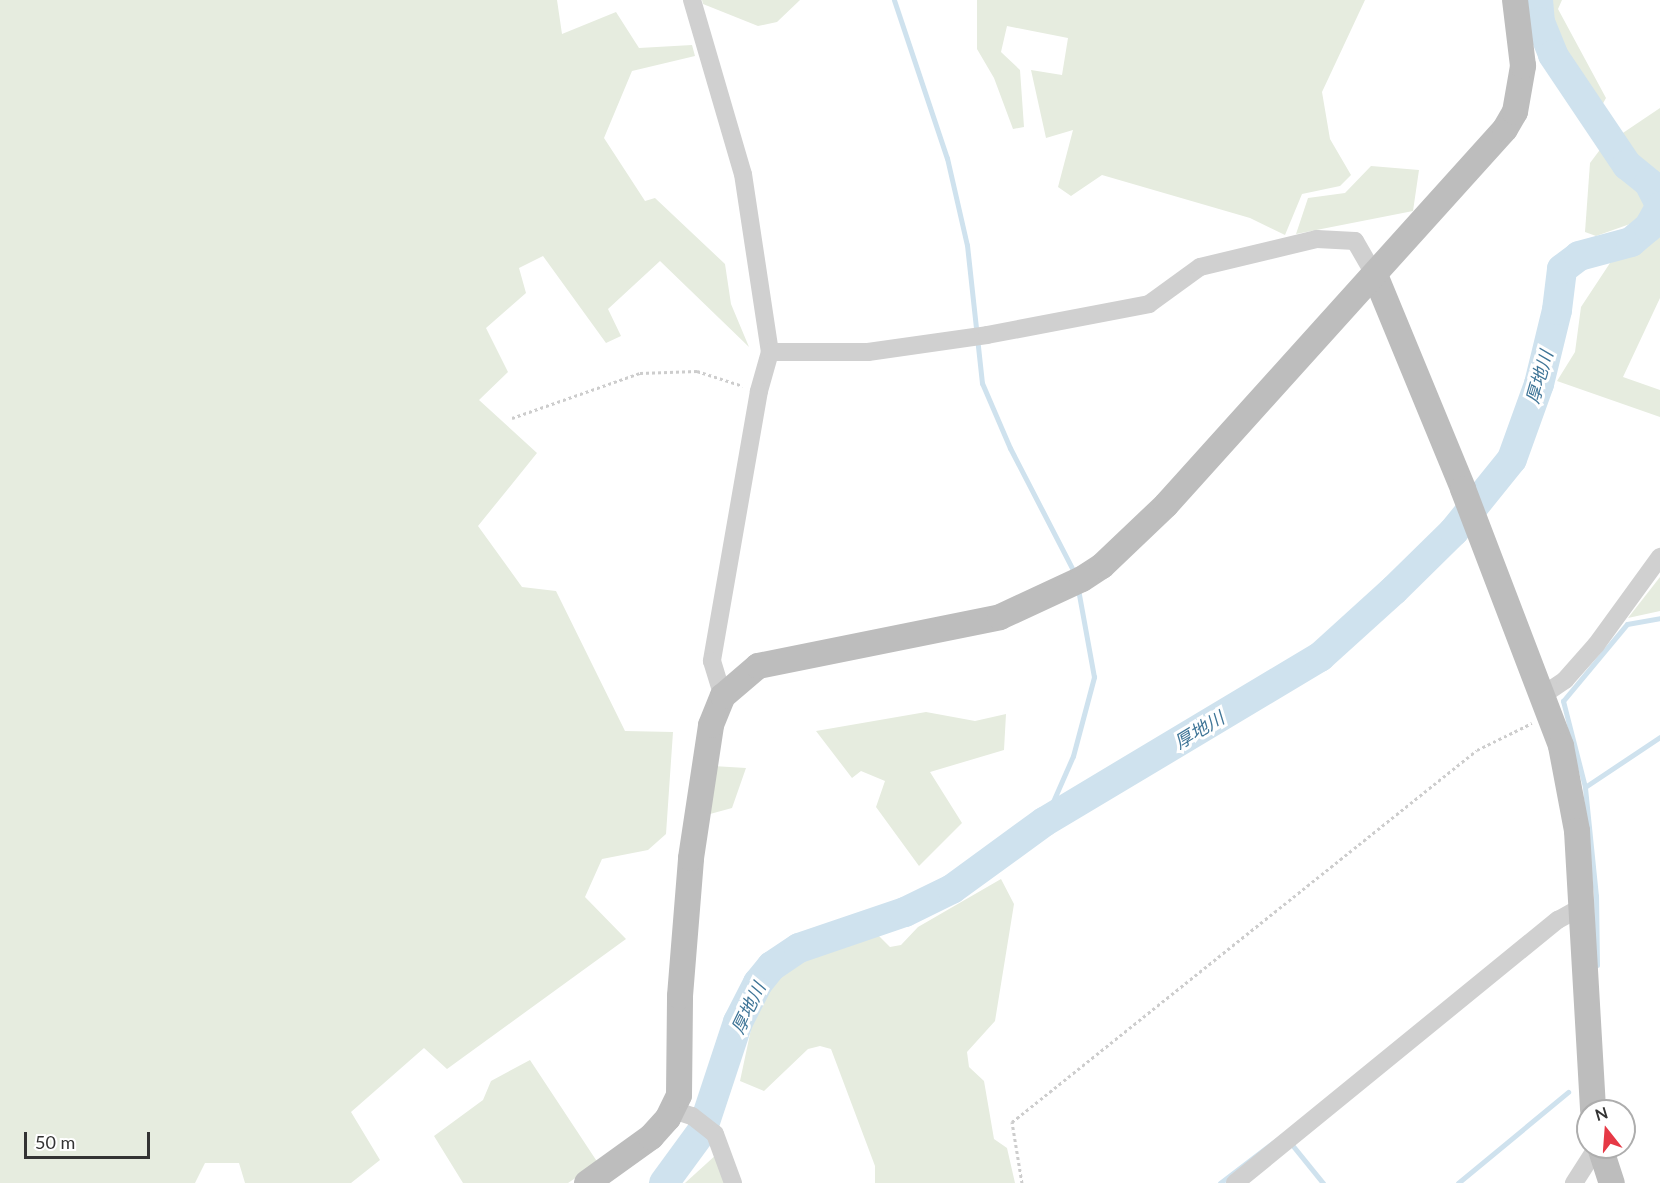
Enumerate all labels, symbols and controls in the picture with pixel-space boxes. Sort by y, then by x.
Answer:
water label: 厚地川 [1521,348,1557,406]
water label: 厚地川 [1170,707,1228,753]
water label: 厚地川 [726,979,770,1037]
north arrow [1576,1099,1636,1159]
text: N [1592,1102,1610,1124]
scale bar [27,1120,153,1158]
text: 50 m [35,1131,75,1153]

